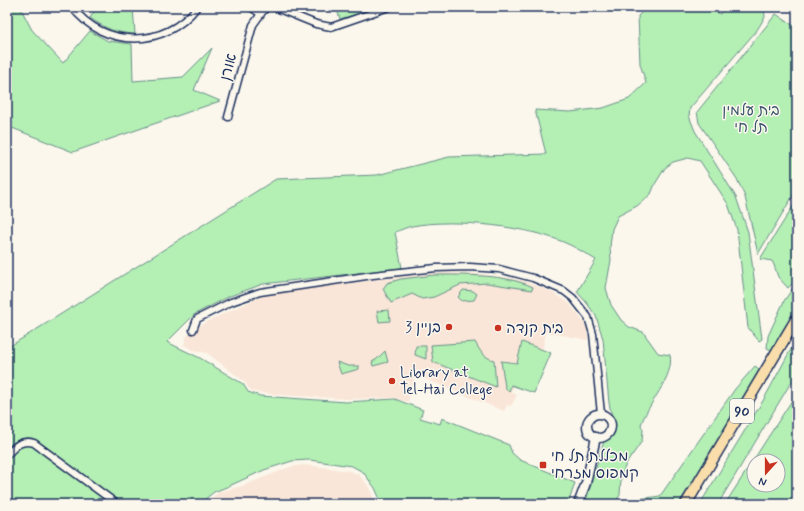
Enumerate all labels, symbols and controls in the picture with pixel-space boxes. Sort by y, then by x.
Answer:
street label: אורן [216,51,242,83]
park label: בית עלמין תל חי [722,101,780,138]
place label: בניין 3 [405,318,441,338]
place label: בית קנדה [506,319,564,339]
marker: בניין 3 [444,322,454,332]
marker: בית קנדה [493,323,503,333]
place label: Library at Tel-Hai College [400,363,493,400]
marker: Library at Tel-Hai College [387,376,397,386]
road number: 90 [730,399,754,423]
place label: מכללת תל חי קמפוס מזרחי [551,447,639,484]
north arrow [746,453,786,493]
marker: מכללת תל חי קמפוס מזרחי [538,460,548,470]
text: N [757,474,769,489]

